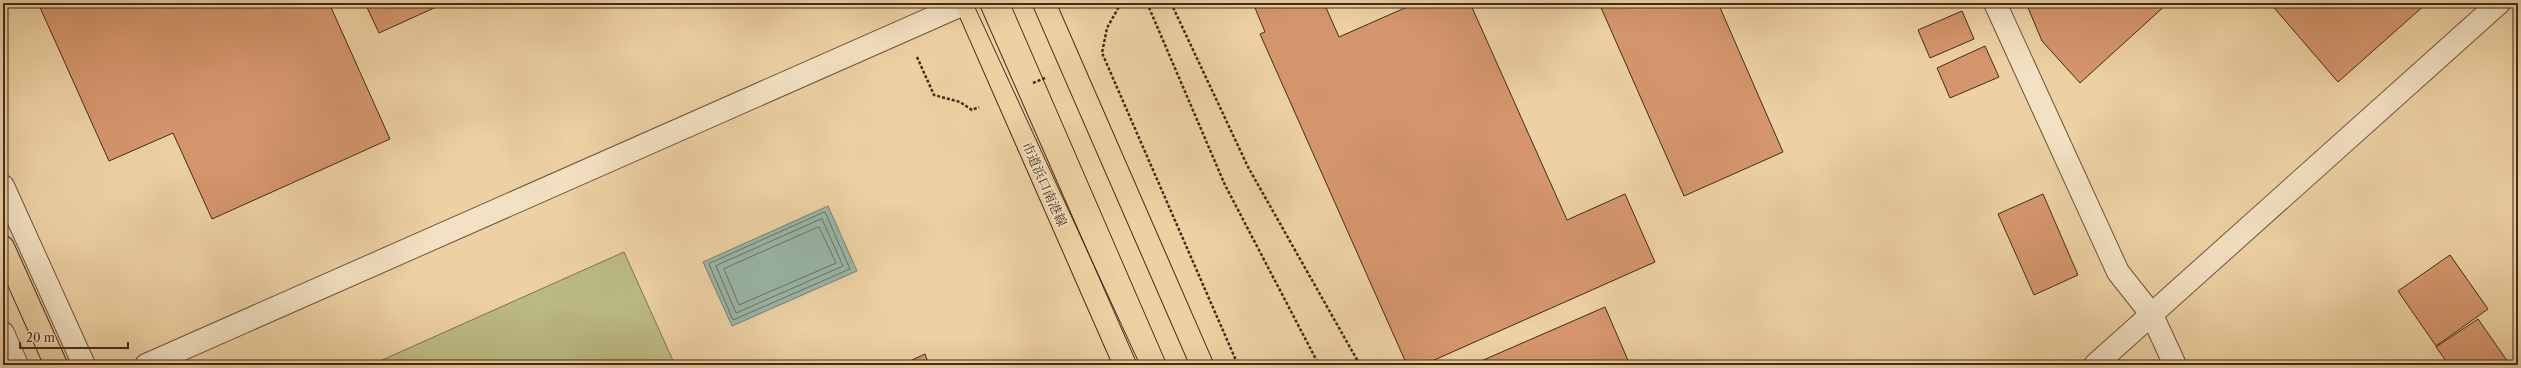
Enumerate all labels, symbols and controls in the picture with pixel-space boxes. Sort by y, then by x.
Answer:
street label: 市道浜口南港線 [1019,139,1071,229]
scale bar [20,324,128,350]
text: 20 m [26,330,55,345]

